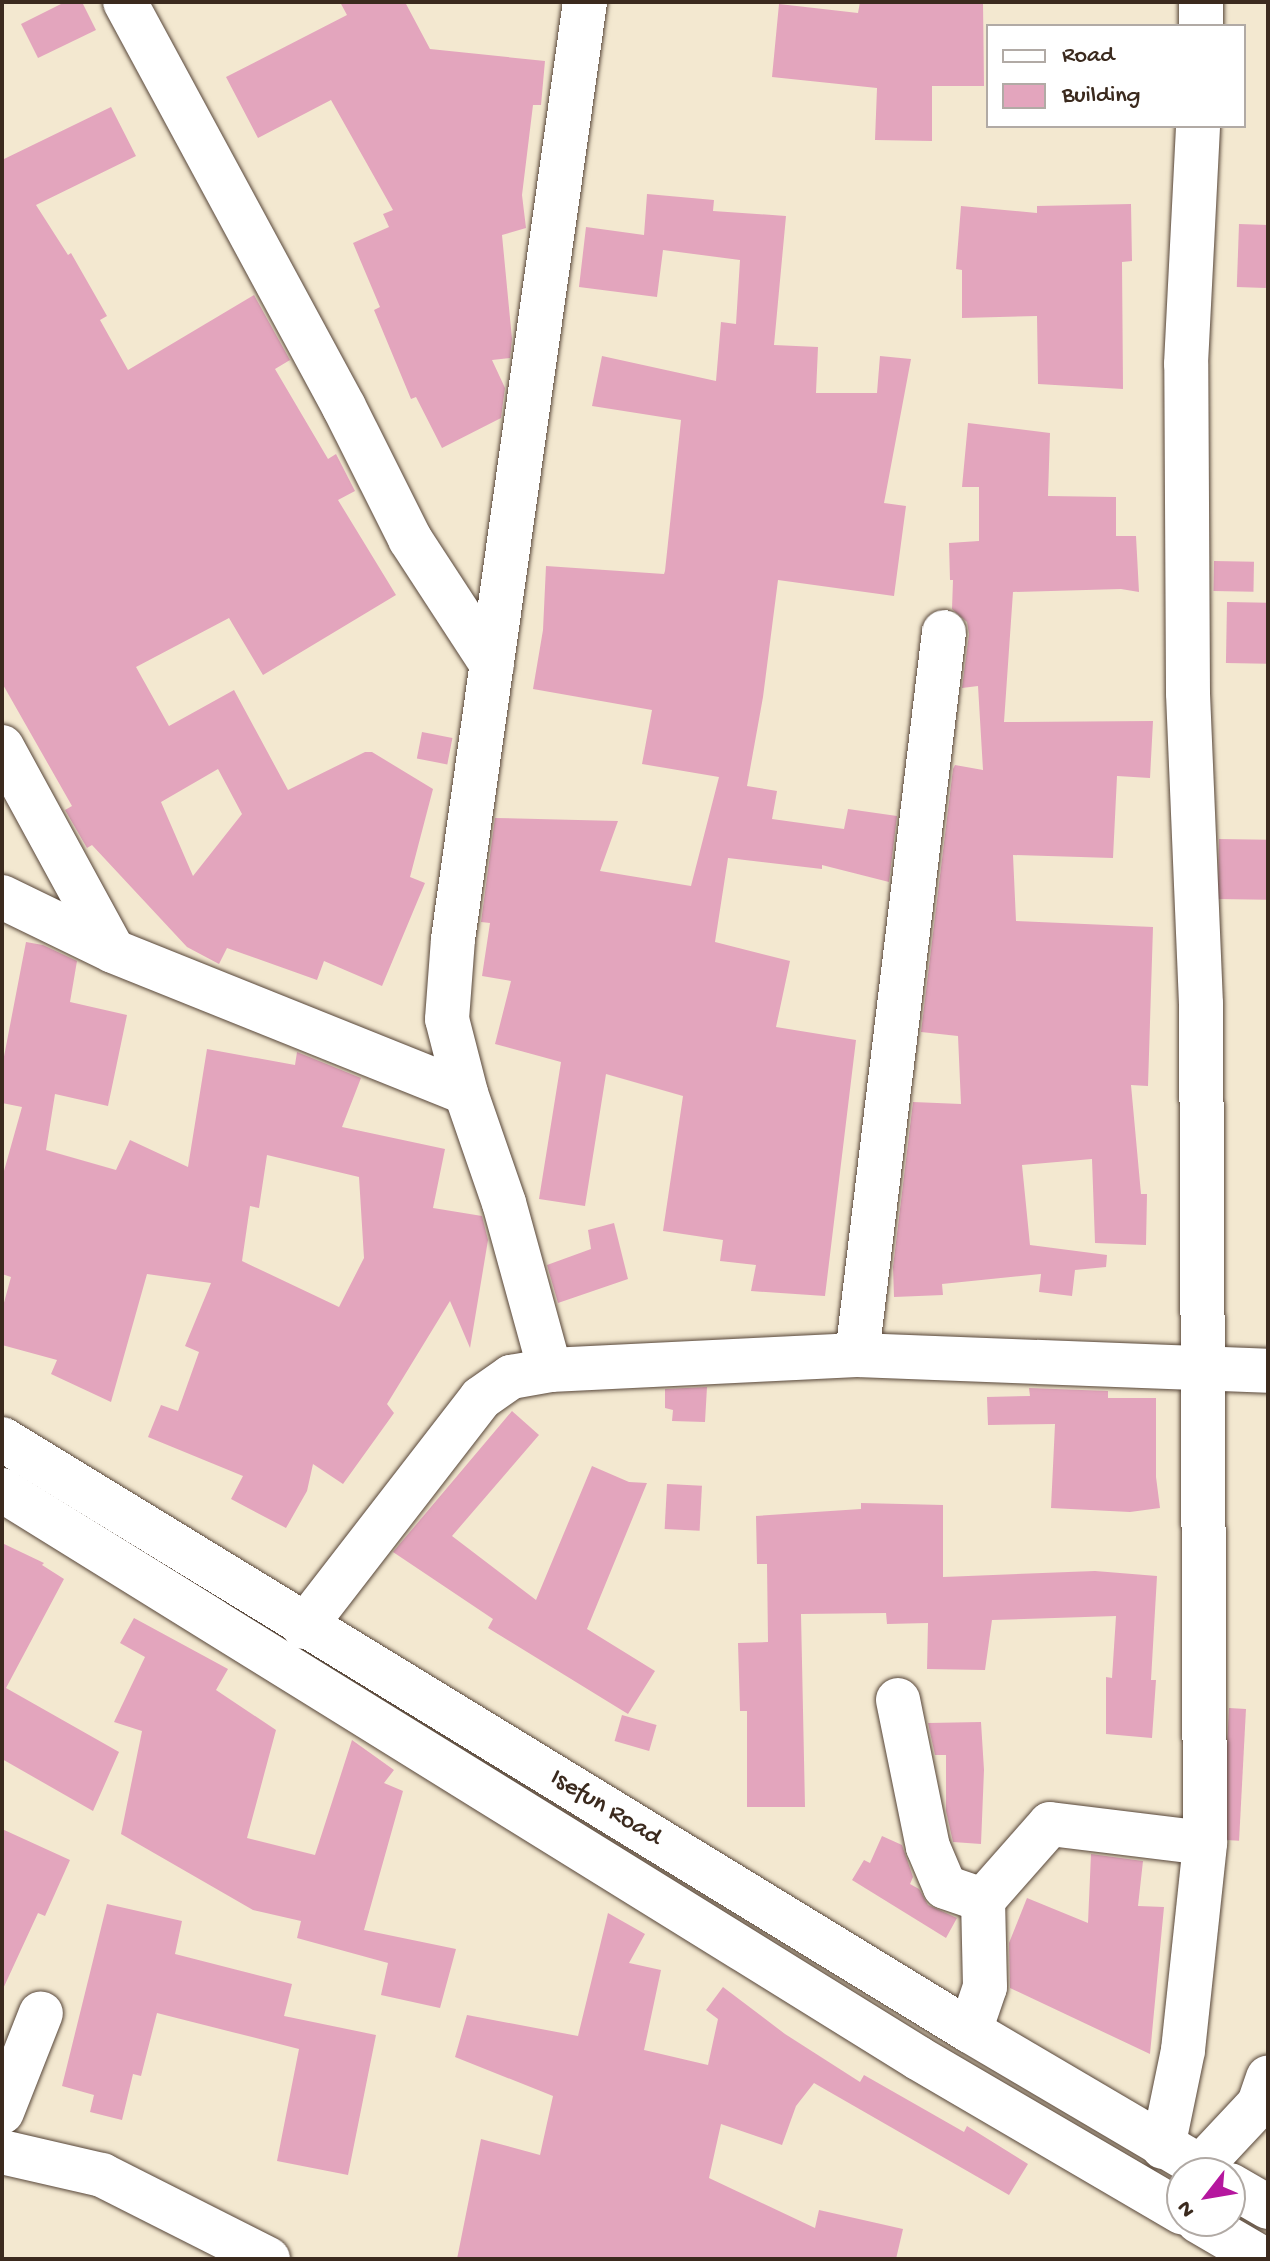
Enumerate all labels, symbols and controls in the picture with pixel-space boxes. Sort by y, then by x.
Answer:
legend [986,24,1246,128]
text: Road [1062,42,1114,71]
text: Building [1062,82,1140,111]
street label: Isefun Road [544,1764,666,1854]
north arrow [1166,2157,1246,2237]
text: N [1172,2195,1202,2221]

